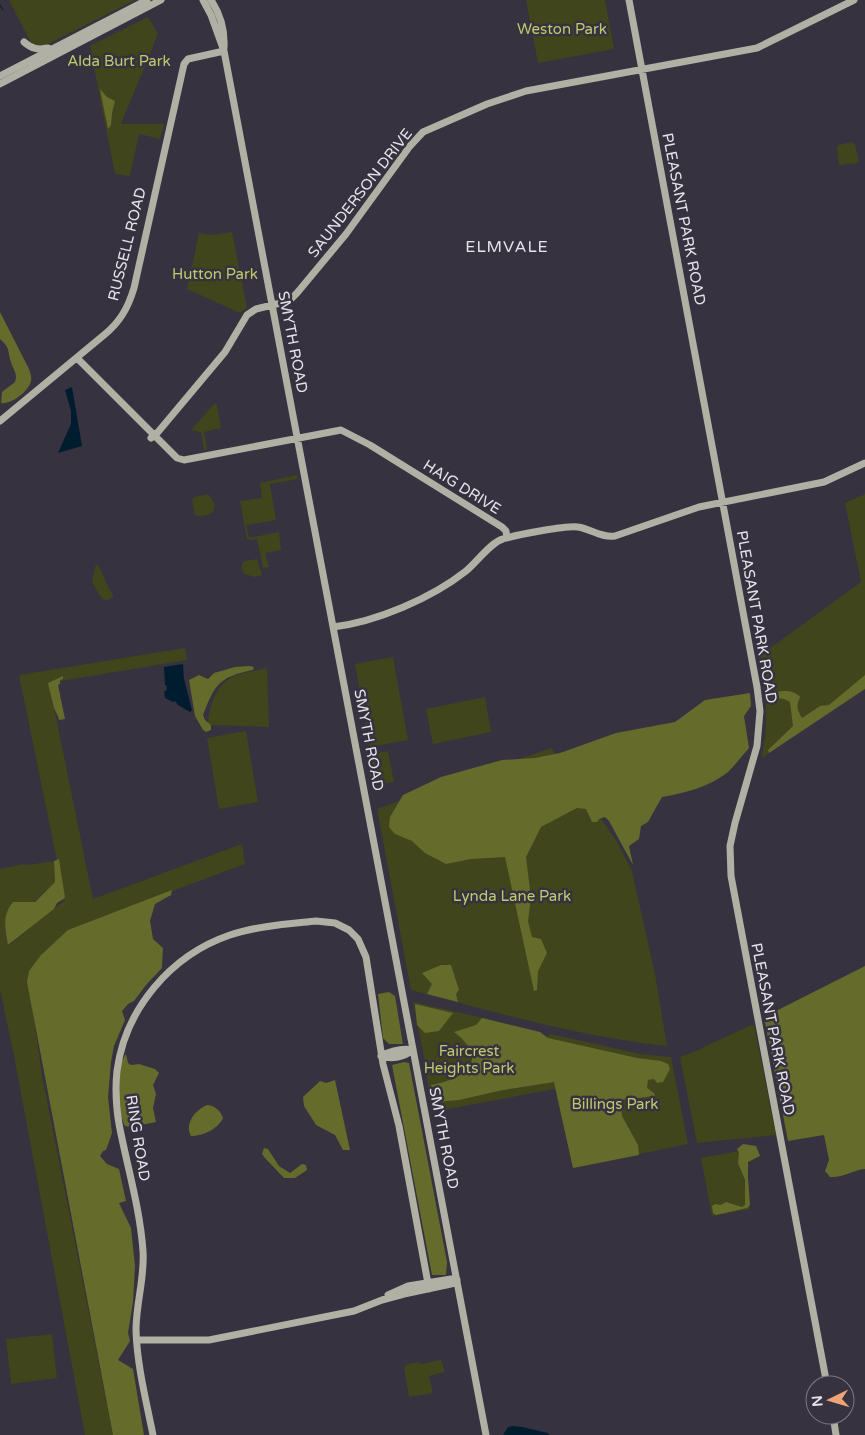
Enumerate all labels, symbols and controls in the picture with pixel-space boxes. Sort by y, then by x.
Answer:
park label: Weston Park [517,20,607,38]
park label: Alda Burt Park [67,52,171,70]
street label: SAUNDERSON DRIVE [304,125,416,261]
street label: PLEASANT PARK ROAD [658,131,710,307]
street label: RUSSELL ROAD [104,185,150,303]
district label: ELMVALE [465,237,549,257]
park label: Hutton Park [172,265,258,283]
street label: SMYTH ROAD [274,290,312,394]
street label: HAIG DRIVE [420,456,504,518]
street label: PLEASANT PARK ROAD [733,529,781,705]
street label: SMYTH ROAD [350,688,388,792]
park label: Lynda Lane Park [453,887,571,905]
street label: PLEASANT PARK ROAD [747,941,799,1117]
park label: Faircrest Heights Park [424,1042,514,1077]
street label: SMYTH ROAD [425,1086,463,1190]
street label: RING ROAD [122,1093,154,1183]
park label: Billings Park [572,1095,658,1113]
north arrow [805,1375,855,1425]
text: N [809,1395,827,1407]

